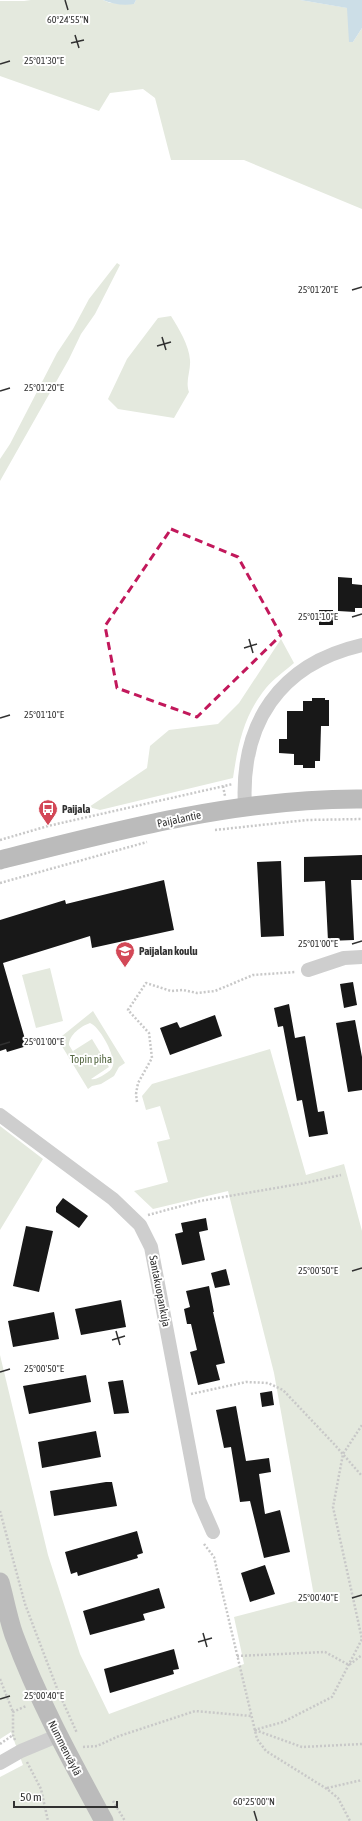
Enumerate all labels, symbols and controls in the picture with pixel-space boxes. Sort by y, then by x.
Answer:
text: 60°24'55"N [47,14,89,25]
text: 25°01'30"E [24,55,65,66]
text: 25°01'20"E [298,284,339,295]
text: 25°01'20"E [24,382,65,393]
text: 25°01'10"E [298,611,339,622]
text: 25°01'10"E [24,709,65,720]
bus stop icon: Paijala [37,798,59,826]
place label: Paijala [62,803,91,815]
street label: Paijalantie [156,809,202,829]
text: 25°01'00"E [298,938,339,949]
school or university icon: Paijalan koulu [114,940,136,968]
place label: Paijalan koulu [139,945,198,957]
text: 25°01'00"E [24,1036,65,1047]
park label: Topin piha [70,1053,112,1065]
street label: Santakuopankuja [147,1254,173,1328]
text: 25°00'50"E [298,1265,339,1276]
text: 25°00'50"E [24,1363,65,1374]
text: 25°00'40"E [298,1592,339,1603]
text: 25°00'40"E [24,1690,65,1701]
street label: Nummenväylä [46,1719,84,1777]
scale bar [14,1783,117,1809]
text: 50 m [20,1790,42,1804]
text: 60°25'00"N [233,1796,275,1807]

